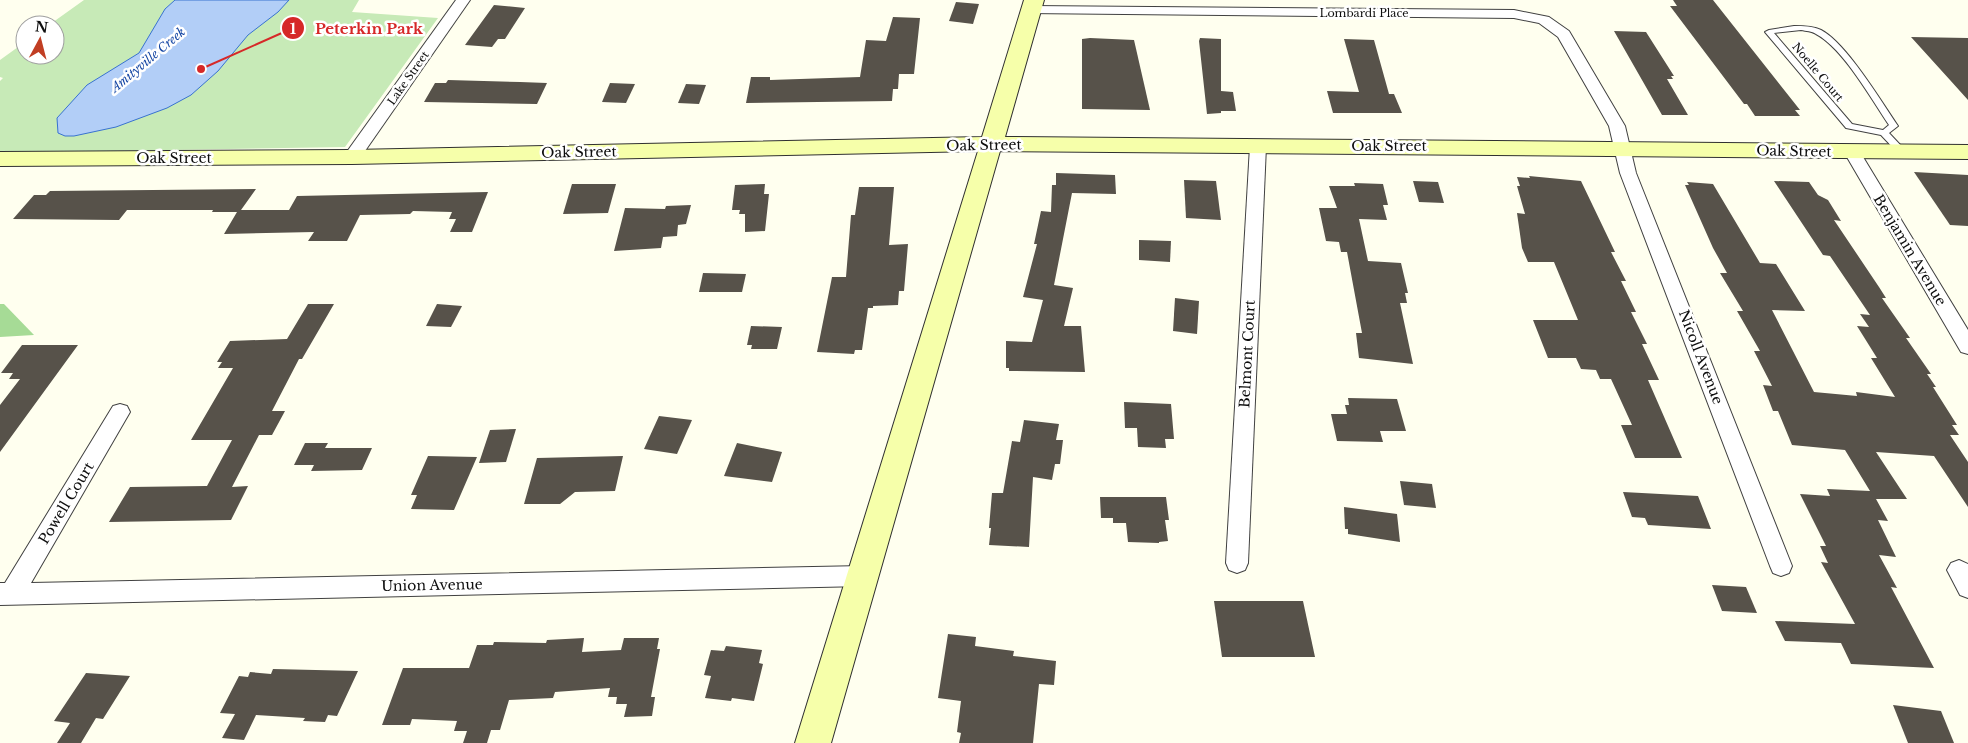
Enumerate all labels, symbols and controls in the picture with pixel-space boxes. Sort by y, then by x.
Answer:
street label: Lombardi Place [1319,6,1409,20]
callout: Peterkin Park [280,13,433,43]
north arrow [15,15,65,65]
text: N [34,17,49,37]
text: 1 [290,19,297,38]
text: Peterkin Park [315,19,424,38]
water label: Amityville Creek [106,24,188,96]
street label: Noelle Court [1789,40,1847,105]
street label: Lake Street [384,47,432,108]
street label: Oak Street [946,135,1023,155]
street label: Oak Street [1351,137,1427,155]
street label: Oak Street [1756,141,1833,161]
street label: Oak Street [541,142,618,162]
street label: Oak Street [136,149,212,167]
street label: Benjamin Avenue [1870,191,1950,309]
street label: Belmont Court [1235,299,1259,408]
street label: Nicoll Avenue [1675,307,1727,407]
street label: Powell Court [34,458,98,547]
street label: Union Avenue [381,575,483,595]

